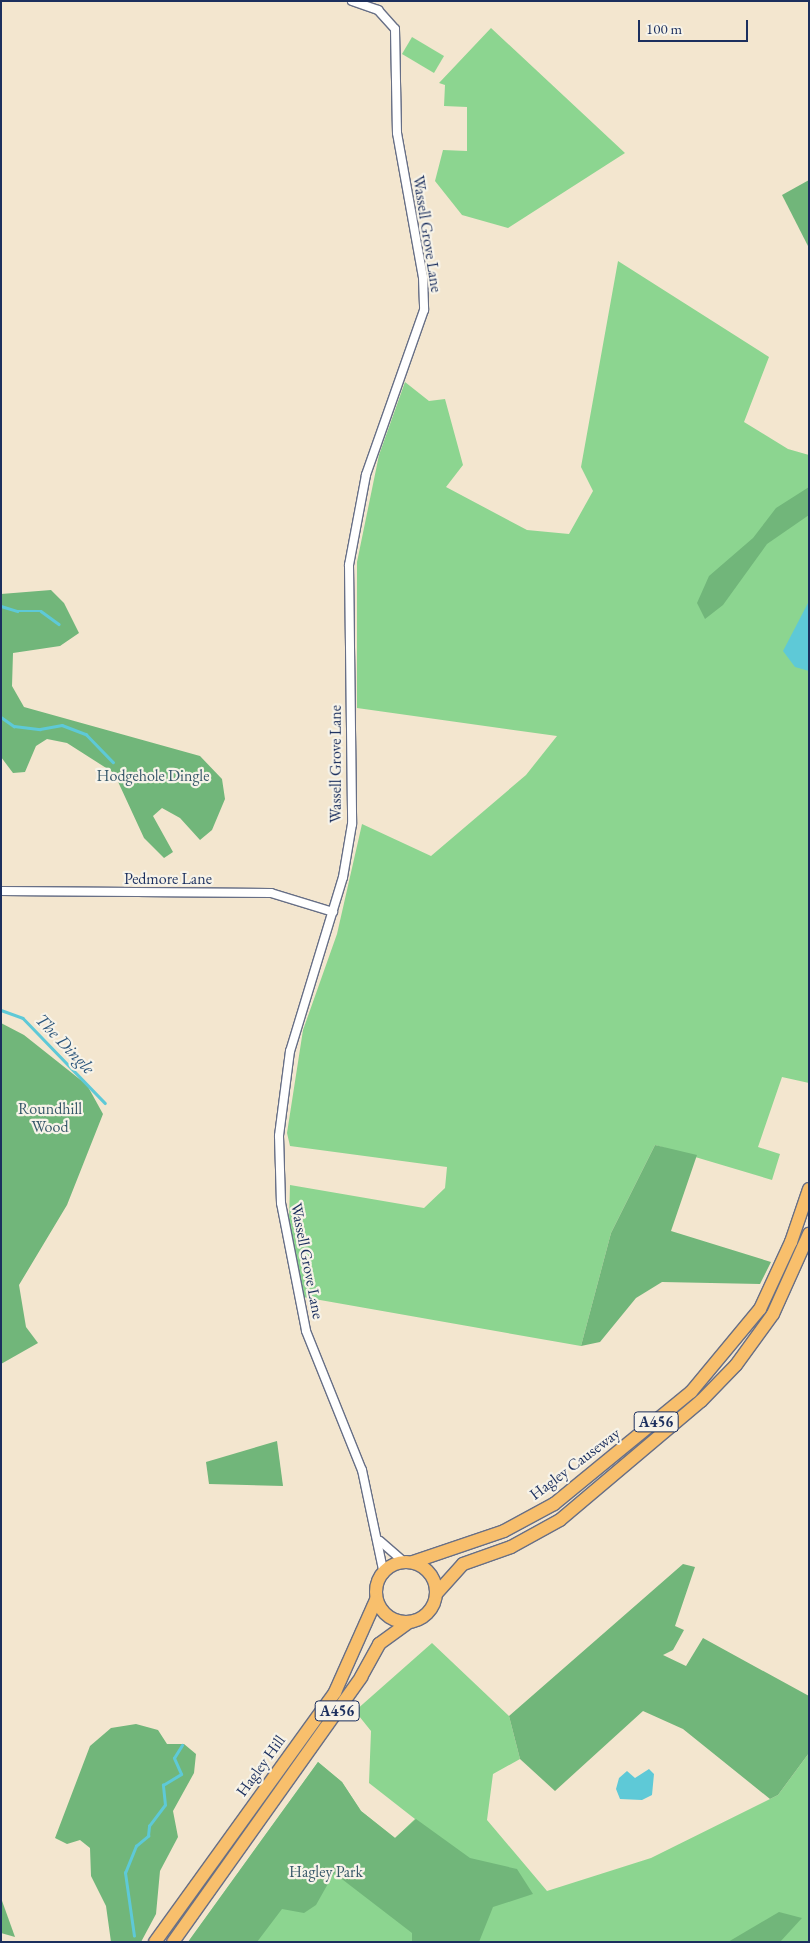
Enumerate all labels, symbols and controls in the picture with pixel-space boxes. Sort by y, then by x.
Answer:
scale bar [640,10,750,42]
text: 100 m [646,19,682,38]
street label: Wassell Grove Lane [408,174,446,294]
street label: Wassell Grove Lane [326,705,346,823]
park label: Hodgehole Dingle [97,766,209,786]
street label: Pedmore Lane [124,869,212,889]
water label: The Dingle [31,1009,99,1079]
park label: Roundhill Wood [18,1099,82,1137]
street label: Wassell Grove Lane [286,1201,328,1321]
road number: A456 [634,1410,678,1434]
street label: Hagley Causeway [526,1424,624,1504]
road number: A456 [314,1698,360,1724]
street label: Hagley Hill [232,1732,290,1800]
park label: Hagley Park [289,1862,363,1882]

